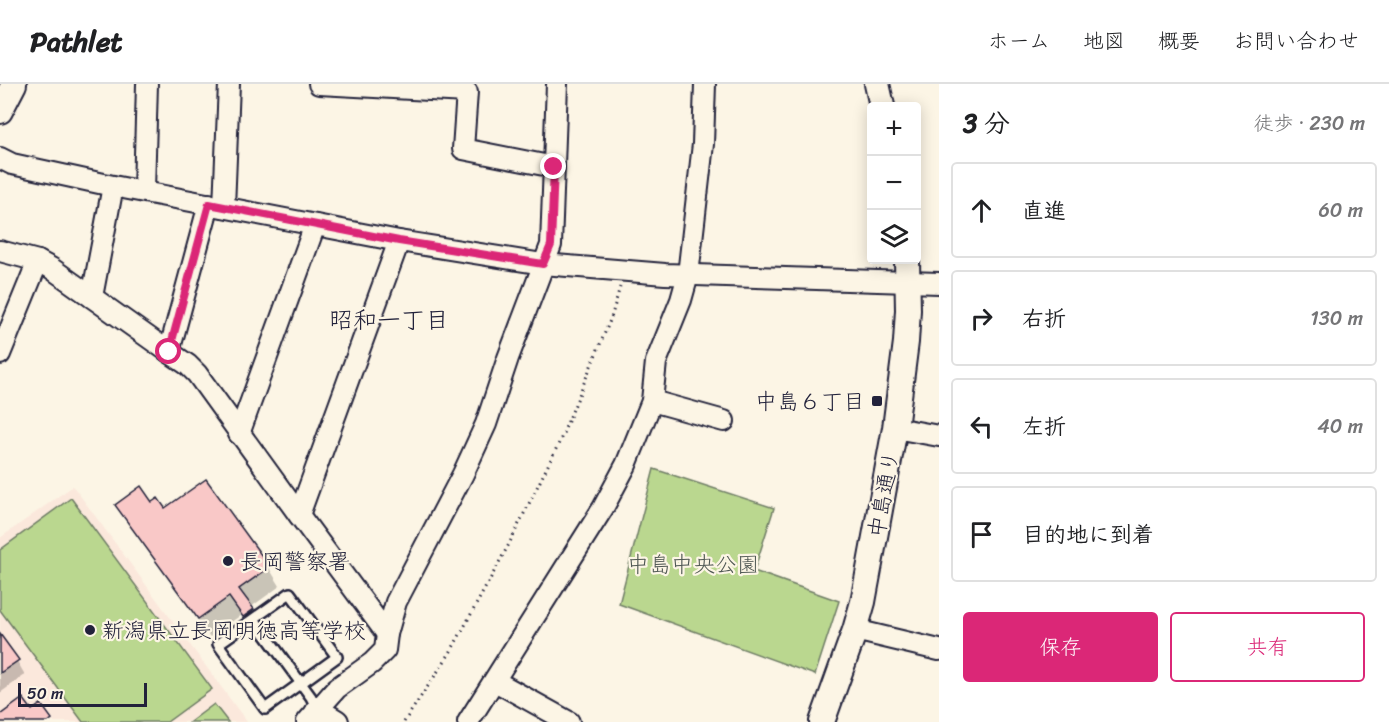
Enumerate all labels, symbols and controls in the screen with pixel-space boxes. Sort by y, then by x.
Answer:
text: Pathlet [30,17,123,66]
text: ホーム [988,22,1050,60]
text: 地図 [1083,22,1125,60]
text: 概要 [1158,22,1200,60]
text: お問い合わせ [1233,22,1359,60]
text: 3 分 [963,100,1010,146]
map controls [867,102,921,264]
button: + [867,102,921,156]
text: 徒歩 · 230 m [1254,106,1365,141]
route end [540,153,566,179]
button: − [867,156,921,210]
text: 直進 [1022,191,1066,230]
text: 60 m [1318,193,1363,228]
icon: ahead [965,194,998,227]
button: layers [867,210,921,264]
district label: 昭和一丁目 [329,299,449,341]
text: 右折 [1022,299,1066,338]
text: 130 m [1310,301,1363,336]
icon: right [965,302,998,335]
route start [155,338,181,364]
place label: 中島６丁目 [755,382,865,421]
marker: 中島６丁目 [870,394,884,408]
text: 左折 [1022,407,1066,446]
text: 40 m [1317,409,1363,444]
icon: left [965,410,998,443]
street label: 中島通り [857,447,910,541]
text: 目的地に到着 [1022,515,1154,554]
icon: arrive [965,518,998,551]
place label: 長岡警察署 [240,542,350,581]
park label: 中島中央公園 [627,545,759,584]
marker: 長岡警察署 [221,554,235,568]
place label: 新潟県立長岡明徳高等学校 [102,611,366,650]
button: 保存 [963,612,1158,682]
button: 共有 [1170,612,1365,682]
marker: 新潟県立長岡明徳高等学校 [83,623,97,637]
text: 50 m [27,679,63,708]
scale bar [18,680,147,708]

